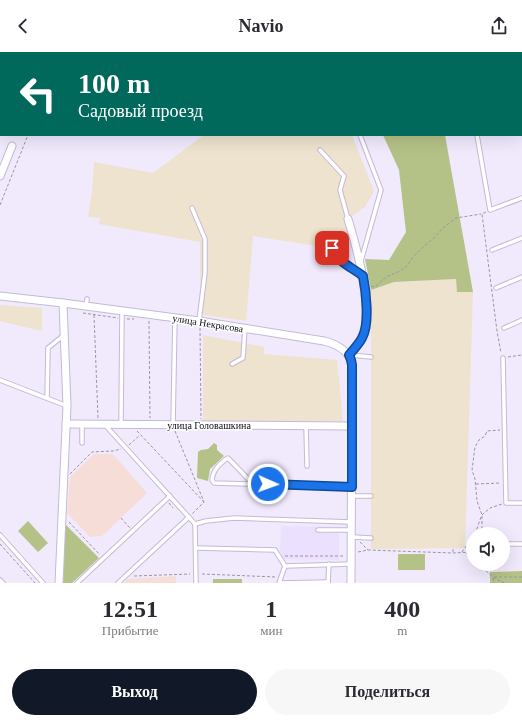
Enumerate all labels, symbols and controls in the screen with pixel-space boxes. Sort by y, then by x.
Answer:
icon: back [12,15,34,37]
icon: share [488,15,510,37]
text: Navio [239,16,284,36]
icon: left [12,68,64,120]
text: 100 m [78,68,150,99]
text: Садовый проезд [78,101,203,121]
pin [315,231,349,265]
icon: arrive [321,237,343,259]
street label: улица Некрасова [172,312,245,335]
street label: улица Головашкина [167,420,251,431]
position arrow [247,463,289,505]
map controls [466,527,510,571]
button: sound [466,527,510,571]
text: 12:51 [102,596,158,622]
text: 1 [265,596,277,622]
text: 400 [384,596,420,622]
text: Прибытие [102,623,158,638]
text: мин [260,623,282,638]
text: m [397,623,407,638]
button: Выход [12,669,257,715]
button: Поделиться [265,669,510,715]

